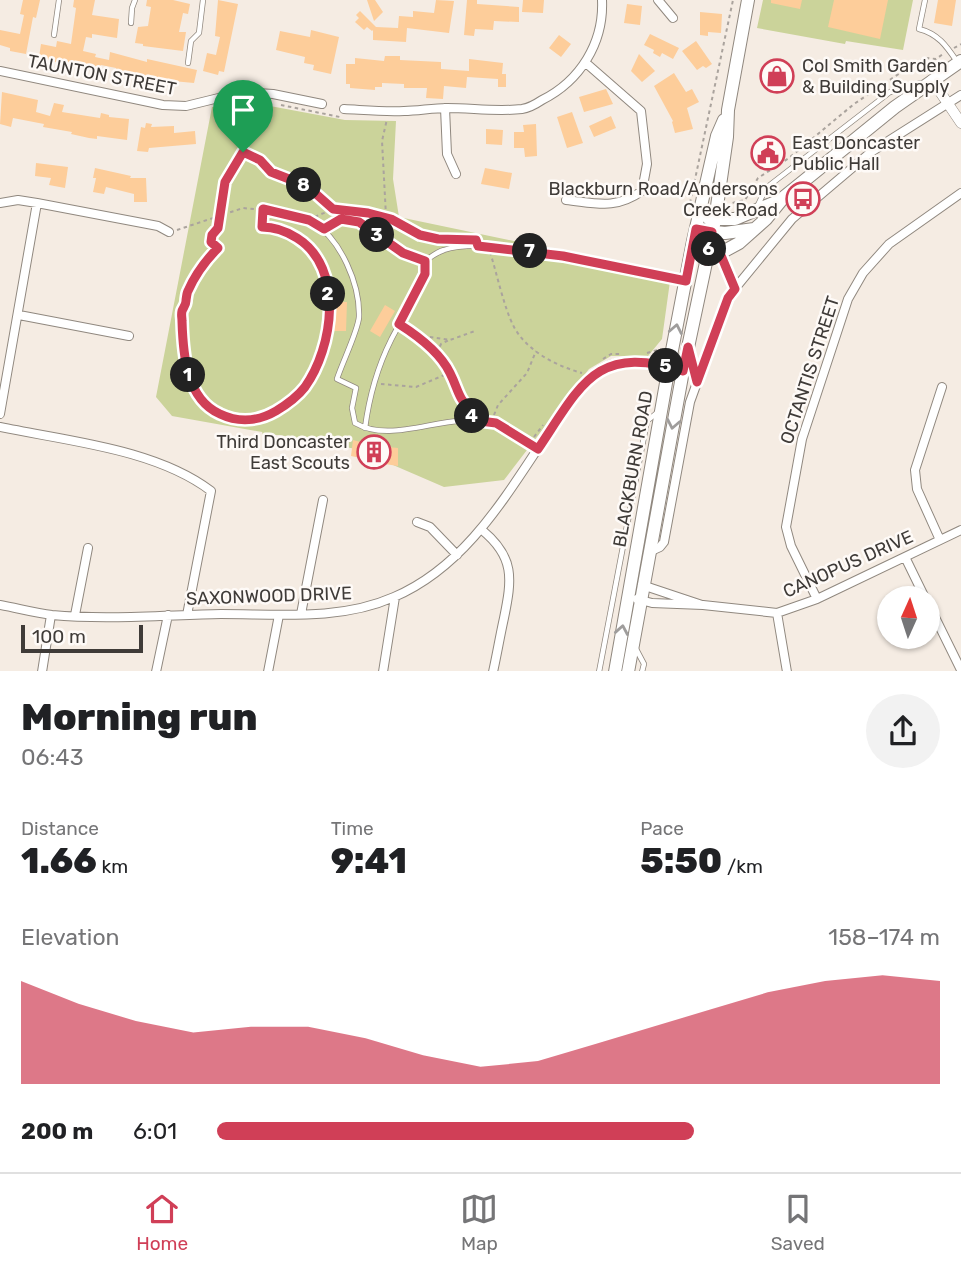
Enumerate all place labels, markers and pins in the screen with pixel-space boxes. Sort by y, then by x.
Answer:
place label: Col Smith Garden & Building Supply [802,55,949,98]
shop icon: Col Smith Garden & Building Supply [758,57,796,95]
pin [213,80,273,152]
place label: East Doncaster Public Hall [792,132,920,175]
public building icon: East Doncaster Public Hall [749,134,787,172]
pin: 8 [286,168,322,202]
place label: Blackburn Road/Andersons Creek Road [548,178,778,221]
bus stop icon: Blackburn Road/Andersons Creek Road [784,180,822,218]
pin: 3 [360,218,394,252]
pin: 6 [692,232,726,266]
pin: 7 [512,233,548,268]
pin: 2 [310,276,346,312]
pin: 5 [648,348,684,384]
pin: 1 [170,358,206,392]
pin: 4 [454,398,490,434]
place label: Third Doncaster East Scouts [216,431,350,474]
building icon: Third Doncaster East Scouts [355,433,393,471]

